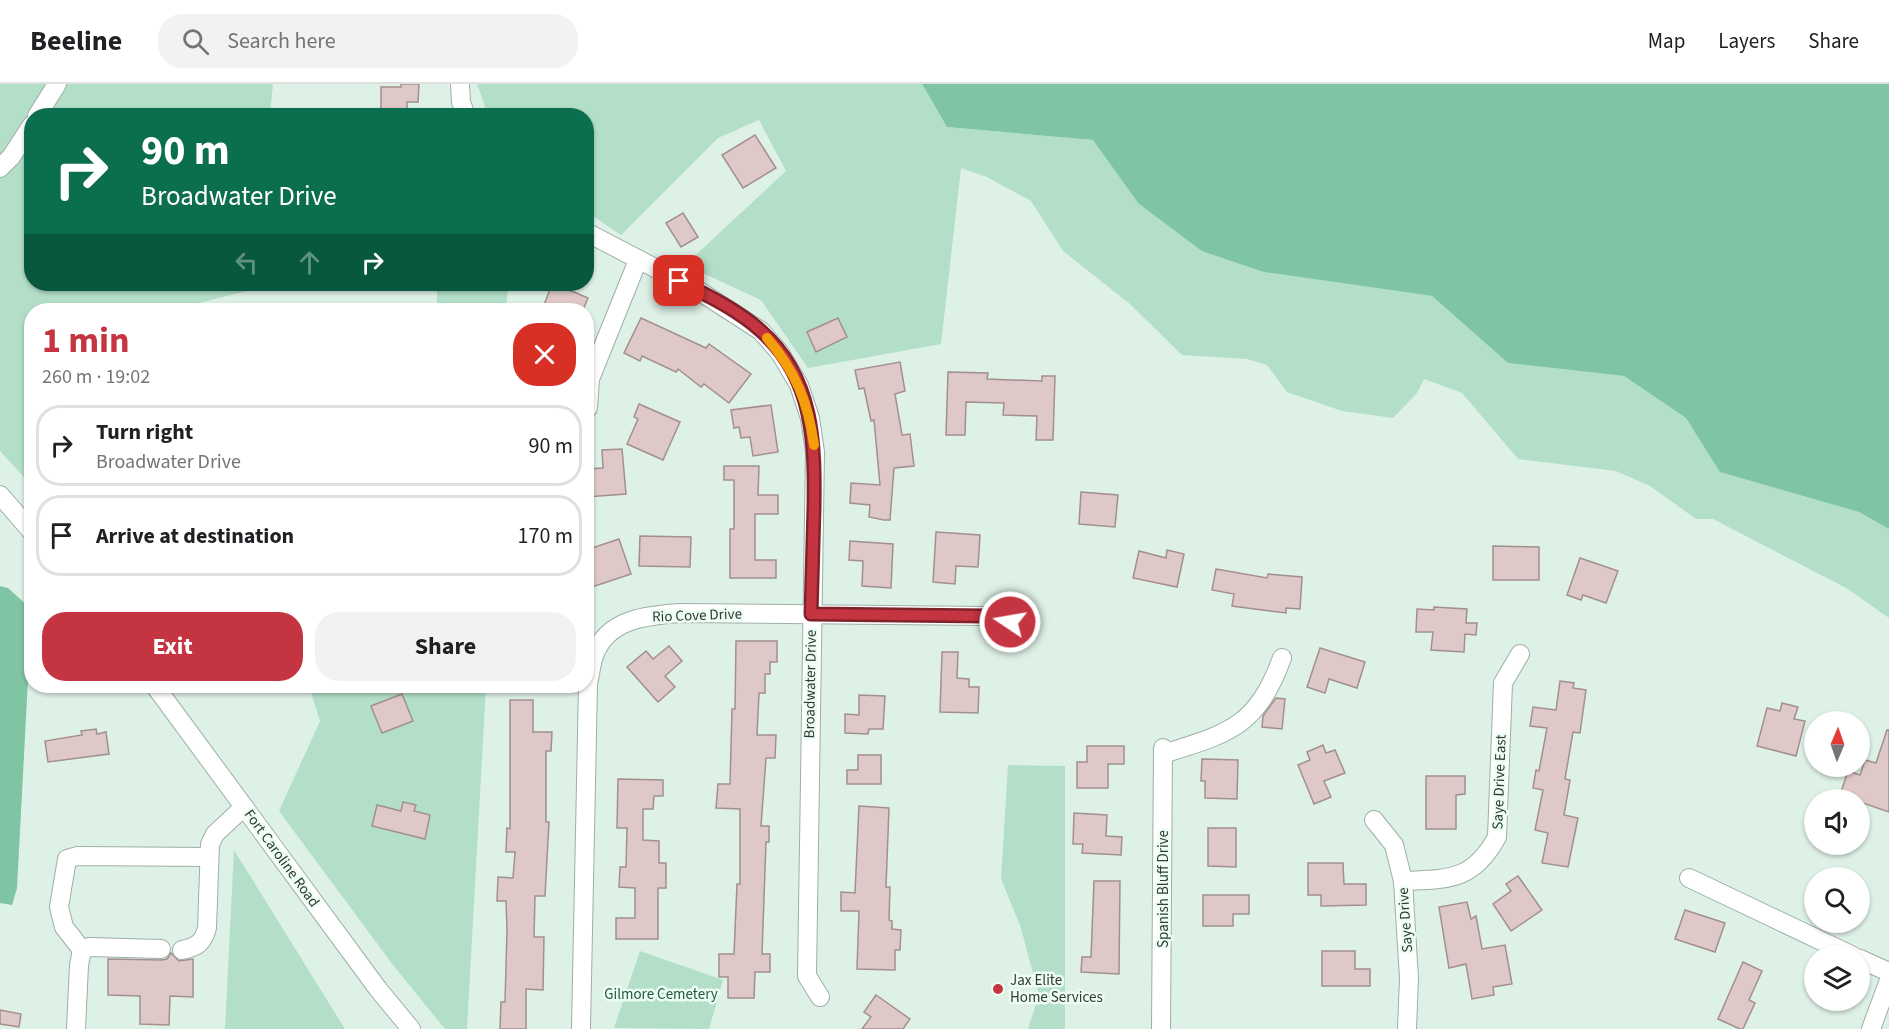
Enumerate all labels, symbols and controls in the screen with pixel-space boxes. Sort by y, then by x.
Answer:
search box [158,14,578,68]
text: Beeline [30,21,122,61]
icon: search [179,25,212,58]
text: Search here [227,25,336,57]
text: Map [1648,26,1685,56]
text: Layers [1718,26,1775,56]
text: Share [1808,26,1859,56]
text: 90 m [141,121,230,181]
icon: right [42,132,120,210]
text: Broadwater Drive [141,177,337,216]
icon: left [230,246,263,279]
icon: ahead [293,246,326,279]
icon: right [356,246,389,279]
pin [653,255,704,306]
icon: arrive [662,264,695,297]
text: 1 min [42,315,130,366]
button: close [513,323,576,386]
text: 260 m · 19:02 [42,363,150,391]
text: Turn right [96,416,193,448]
icon: right [45,429,78,462]
text: 90 m [528,430,573,462]
text: Broadwater Drive [96,448,241,476]
icon: arrive [45,519,78,552]
text: Arrive at destination [96,520,294,552]
text: 170 m [518,520,573,552]
position arrow [978,590,1042,654]
street label: Rio Cove Drive [652,603,742,628]
button: Exit [42,612,303,681]
button: Share [315,612,576,681]
street label: Broadwater Drive [799,629,822,739]
north arrow [1804,711,1870,777]
map controls [1804,711,1870,1011]
street label: Saye Drive East [1487,734,1512,830]
button: sound [1804,789,1870,855]
street label: Fort Caroline Road [239,805,324,912]
street label: Spanish Bluff Drive [1153,830,1174,948]
button: search [1804,867,1870,933]
street label: Saye Drive [1393,887,1418,953]
button: layers [1804,945,1870,1011]
place label: Jax Elite Home Services [1010,970,1103,1008]
marker: Jax Elite Home Services [991,982,1005,996]
park label: Gilmore Cemetery [604,984,718,1005]

